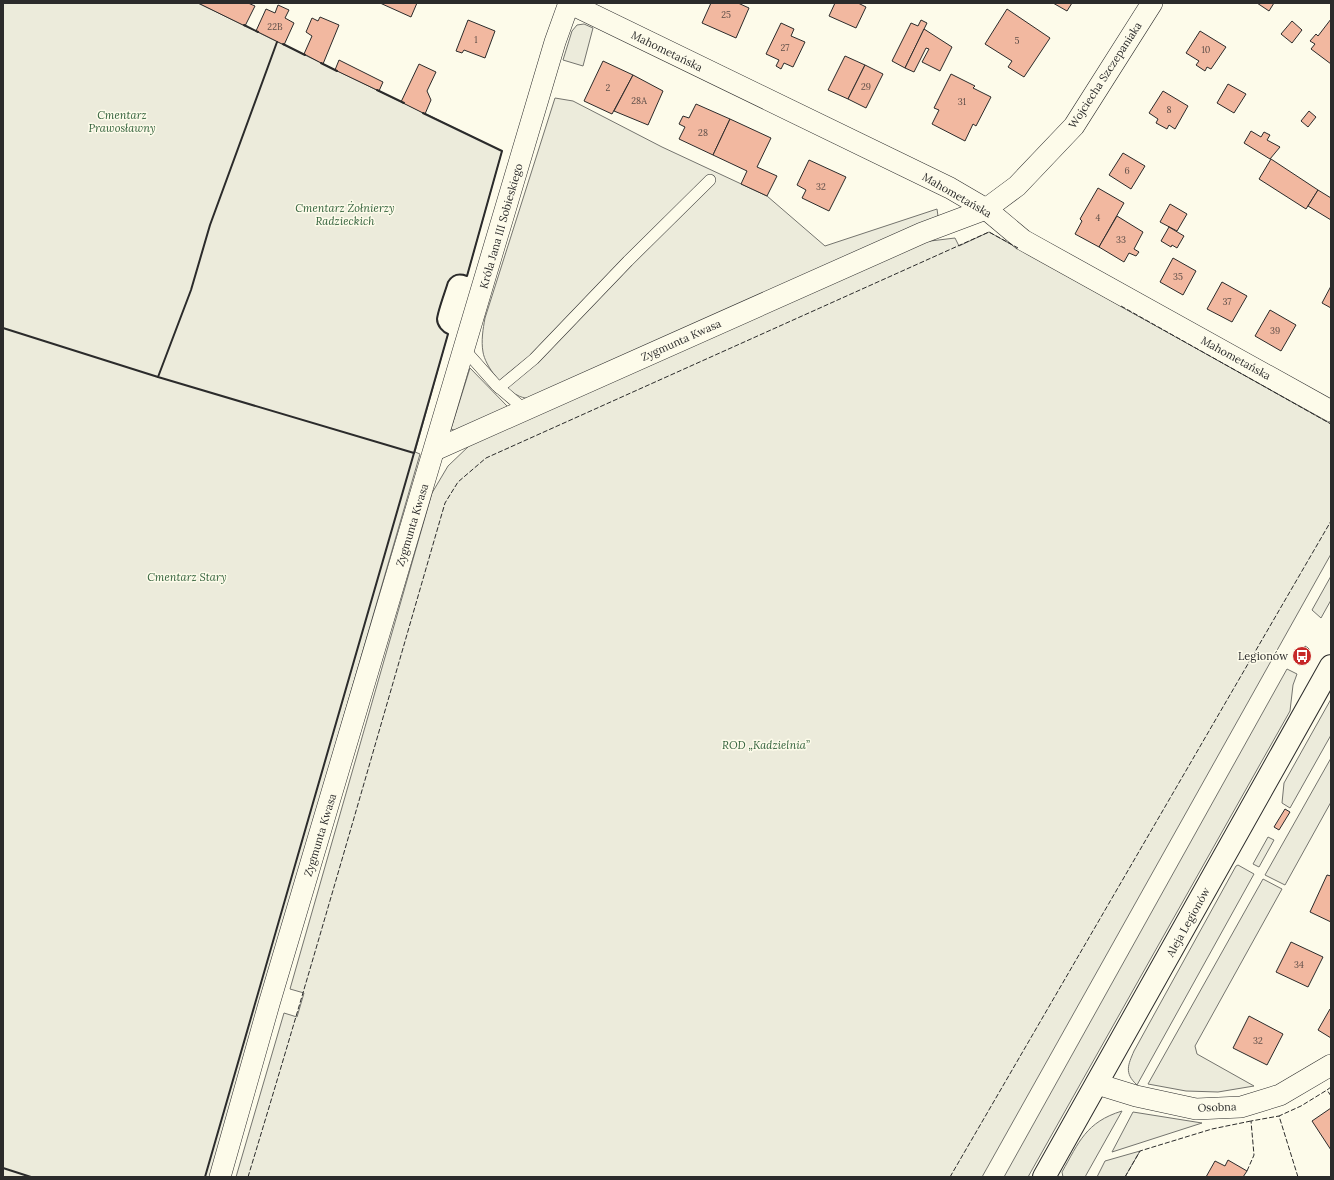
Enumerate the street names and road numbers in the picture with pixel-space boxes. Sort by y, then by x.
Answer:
street label: Wojciecha Szczepaniaka [1065,19,1145,131]
street label: Mahometańska [629,28,705,74]
street label: Króla Jana III Sobieskiego [476,162,526,290]
street label: Mahometańska [920,169,994,221]
street label: Zygmunta Kwasa [639,316,723,364]
street label: Mahometańska [1199,333,1274,383]
street label: Zygmunta Kwasa [393,481,431,568]
street label: Zygmunta Kwasa [301,791,339,878]
street label: Aleja Legionów [1163,885,1213,960]
street label: Osobna [1197,1099,1237,1115]

